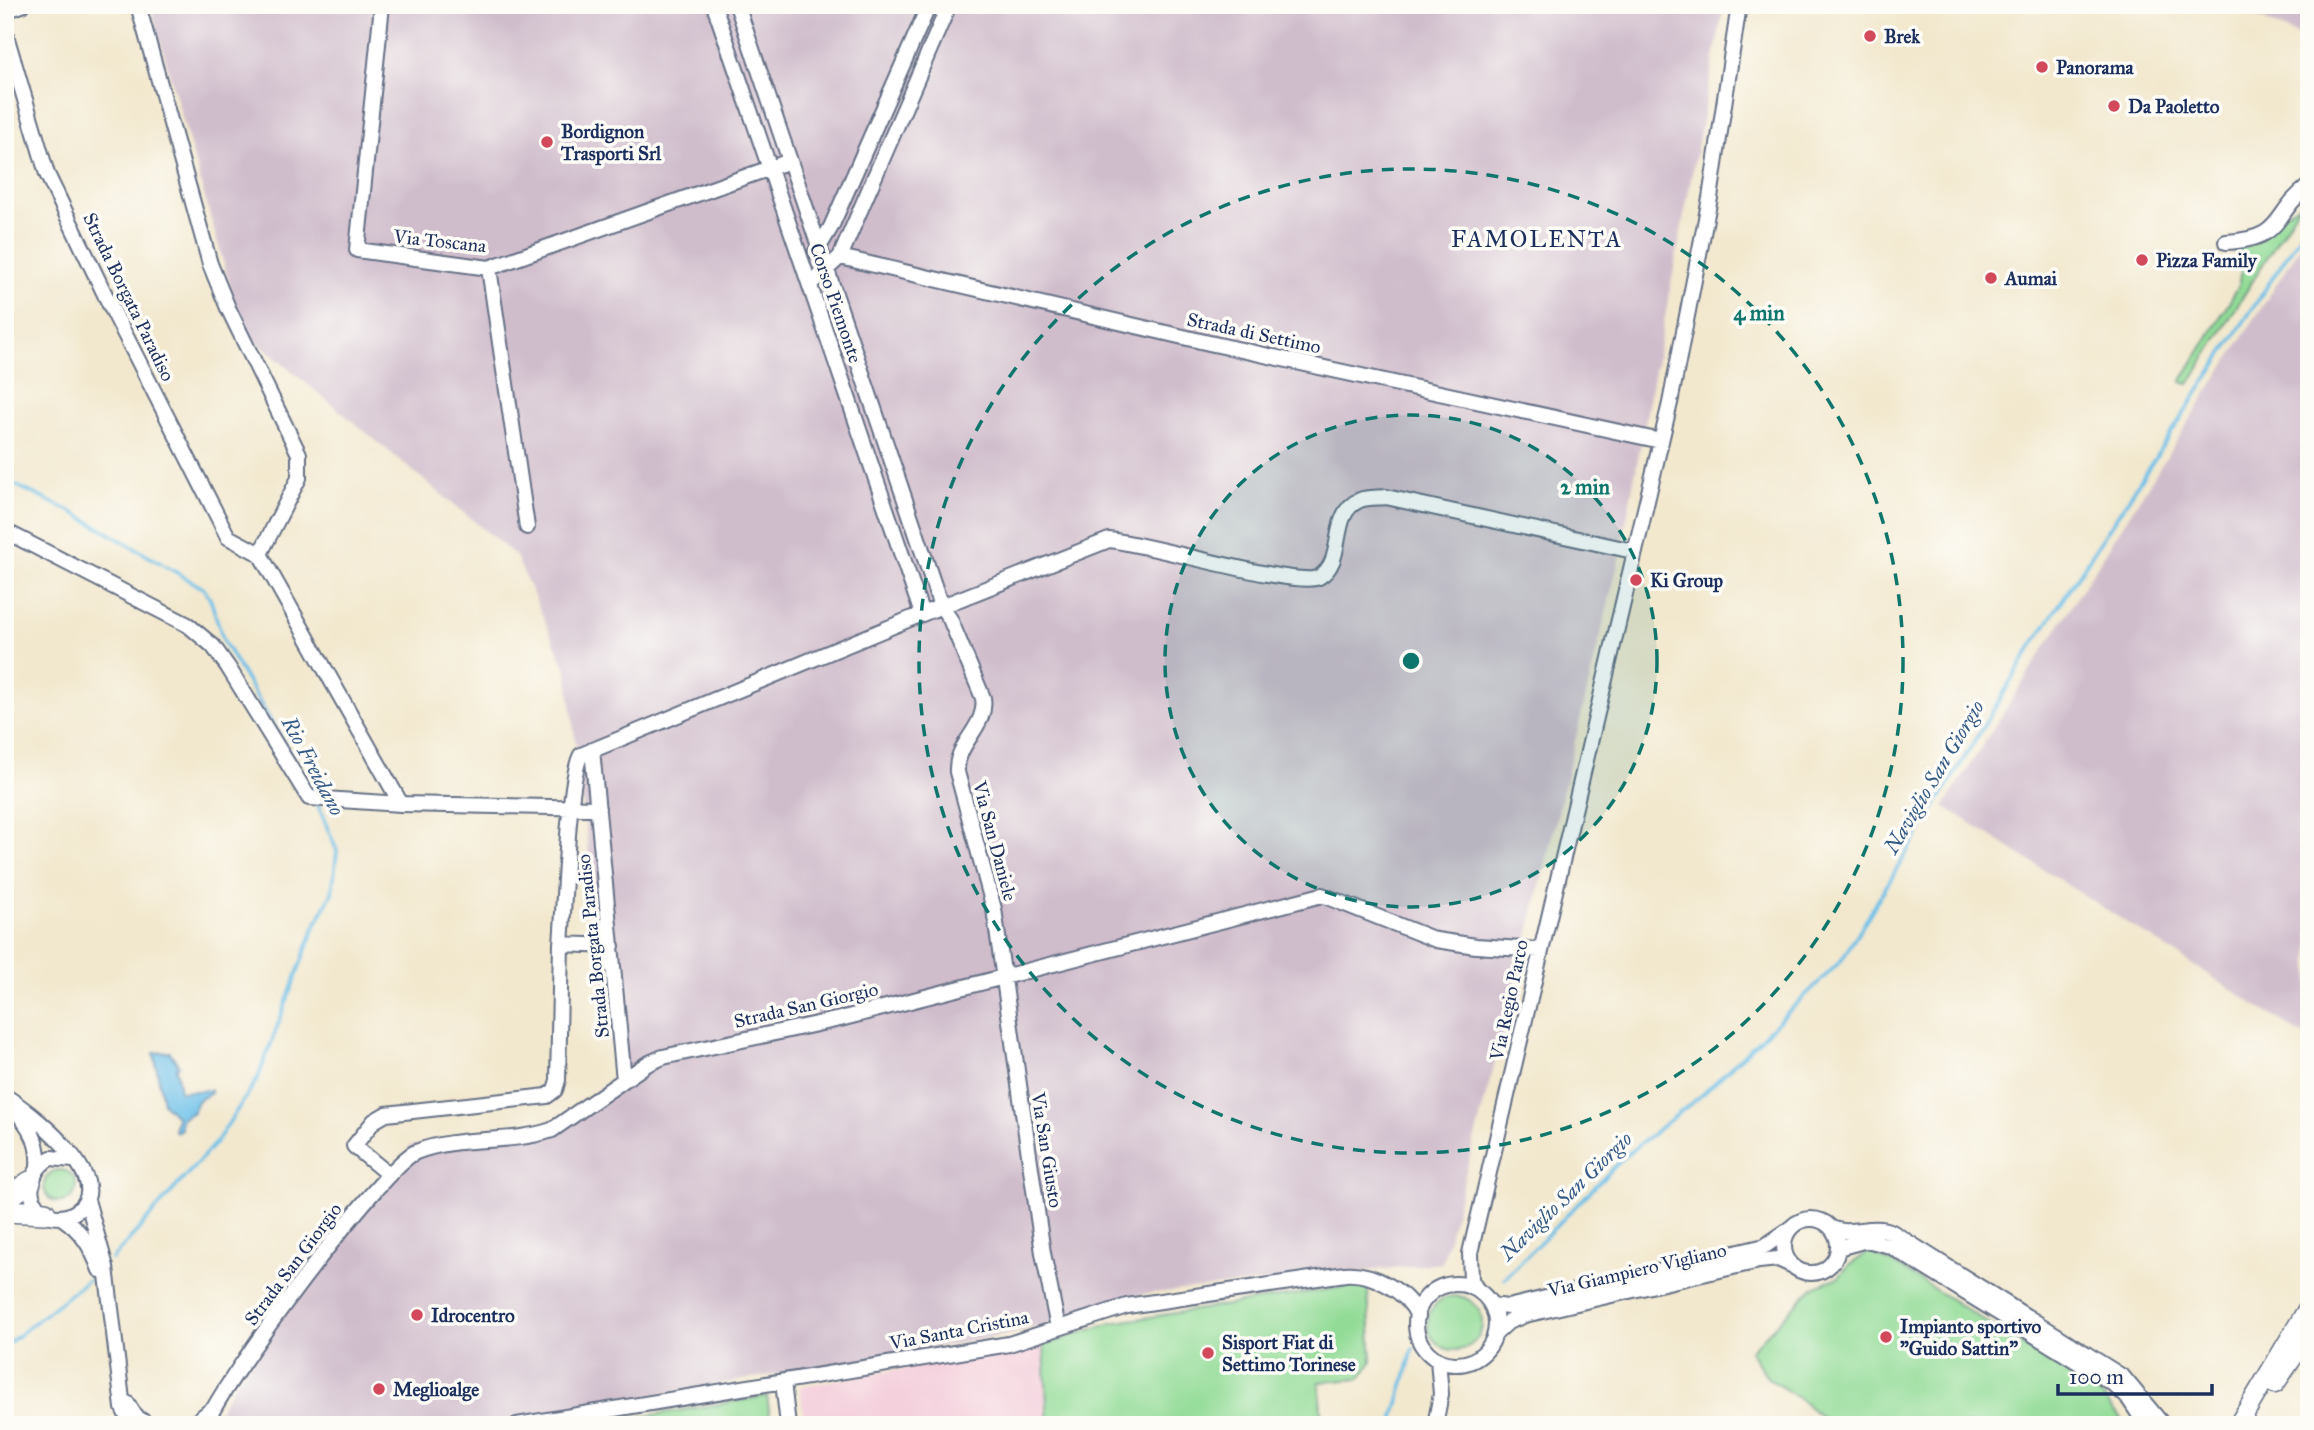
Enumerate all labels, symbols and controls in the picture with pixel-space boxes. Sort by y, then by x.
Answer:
place label: Brek [1884,25,1921,48]
marker: Brek [1862,28,1878,44]
place label: Panorama [2056,56,2135,79]
marker: Panorama [2034,59,2050,75]
place label: Da Paoletto [2128,95,2220,118]
marker: Da Paoletto [2106,98,2122,114]
place label: Bordignon Trasporti Srl [560,120,662,166]
marker: Bordignon Trasporti Srl [539,134,555,150]
street label: Strada Borgata Paradiso [77,209,180,386]
street label: Via Toscana [392,225,488,257]
district label: FAMOLENTA [1451,225,1623,253]
street label: Corso Piemonte [805,240,867,366]
place label: Pizza Family [2156,249,2258,273]
marker: Pizza Family [2134,252,2150,268]
place label: Aumai [2003,267,2058,290]
marker: Aumai [1983,270,1999,286]
text: 4 min [1733,300,1785,326]
street label: Strada di Settimo [1185,308,1323,358]
text: 2 min [1560,474,1610,500]
place label: Ki Group [1650,569,1724,593]
marker: Ki Group [1628,572,1644,588]
centre of rings [1399,649,1423,673]
water label: Naviglio San Giorgio [1878,696,1990,859]
water label: Rio Freidano [276,711,350,820]
street label: Via San Daniele [968,778,1022,904]
street label: Strada Borgata Paradiso [572,853,615,1039]
street label: Via Regio Parco [1485,937,1534,1064]
street label: Strada San Giorgio [732,977,881,1034]
street label: Via San Giusto [1026,1090,1068,1210]
water label: Naviglio San Giorgio [1494,1126,1638,1267]
street label: Strada San Giorgio [239,1198,347,1330]
street label: Via Giampiero Vigliano [1544,1238,1729,1303]
place label: Idrocentro [431,1304,515,1327]
street label: Via Santa Cristina [887,1305,1031,1355]
marker: Idrocentro [409,1307,425,1323]
place label: Impianto sportivo "Guido Sattin" [1900,1315,2042,1360]
marker: Impianto sportivo "Guido Sattin" [1878,1329,1894,1345]
place label: Sisport Fiat di Settimo Torinese [1222,1331,1356,1376]
marker: Sisport Fiat di Settimo Torinese [1200,1345,1216,1361]
scale bar [2058,1353,2212,1397]
text: 100 m [2069,1364,2124,1390]
place label: Meglioalge [393,1378,479,1402]
marker: Meglioalge [371,1381,387,1397]

